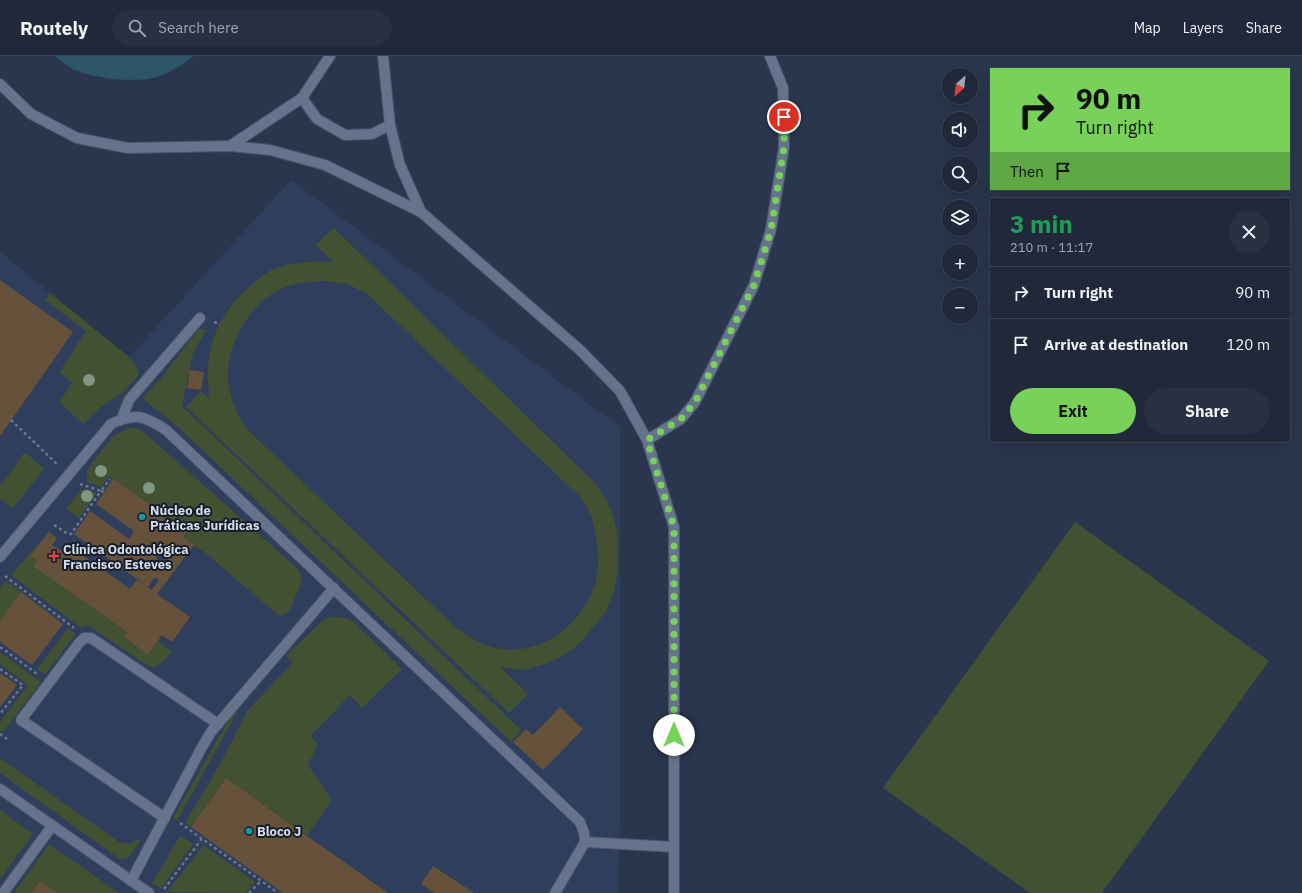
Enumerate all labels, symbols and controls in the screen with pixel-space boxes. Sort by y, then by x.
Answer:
search box [112,10,392,46]
text: Routely [20,16,88,40]
icon: search [126,17,148,39]
text: Search here [158,18,239,37]
text: Map [1134,19,1161,37]
text: Layers [1183,19,1224,37]
text: Share [1246,19,1282,37]
north arrow [942,68,978,104]
map controls [942,68,978,324]
text: 90 m [1076,80,1141,117]
icon: right [1010,84,1062,136]
pin [767,100,801,134]
icon: arrive [773,106,795,128]
button: sound [942,112,978,148]
text: Turn right [1076,116,1154,139]
button: search [942,156,978,192]
icon: arrive [1052,160,1074,182]
text: Then [1010,162,1044,181]
button: layers [942,200,978,236]
text: 3 min [1010,208,1073,240]
button: close [1228,211,1270,253]
text: 210 m · 11:17 [1010,239,1093,256]
button: + [942,244,978,280]
icon: right [1010,282,1032,304]
text: Turn right [1044,283,1113,302]
text: 90 m [1235,283,1270,302]
button: − [942,288,978,324]
icon: arrive [1010,334,1032,356]
text: Arrive at destination [1044,335,1188,354]
text: 120 m [1226,335,1270,354]
button: Exit [1010,388,1136,434]
button: Share [1144,388,1270,434]
place label: Núcleo de Práticas Jurídicas [150,502,260,534]
marker: Núcleo de Práticas Jurídicas [137,512,147,522]
place label: Clínica Odontológica Francisco Esteves [63,541,189,573]
marker: Clínica Odontológica Francisco Esteves [48,550,60,562]
position arrow [653,714,695,756]
place label: Bloco J [257,823,301,840]
marker: Bloco J [244,826,254,836]

